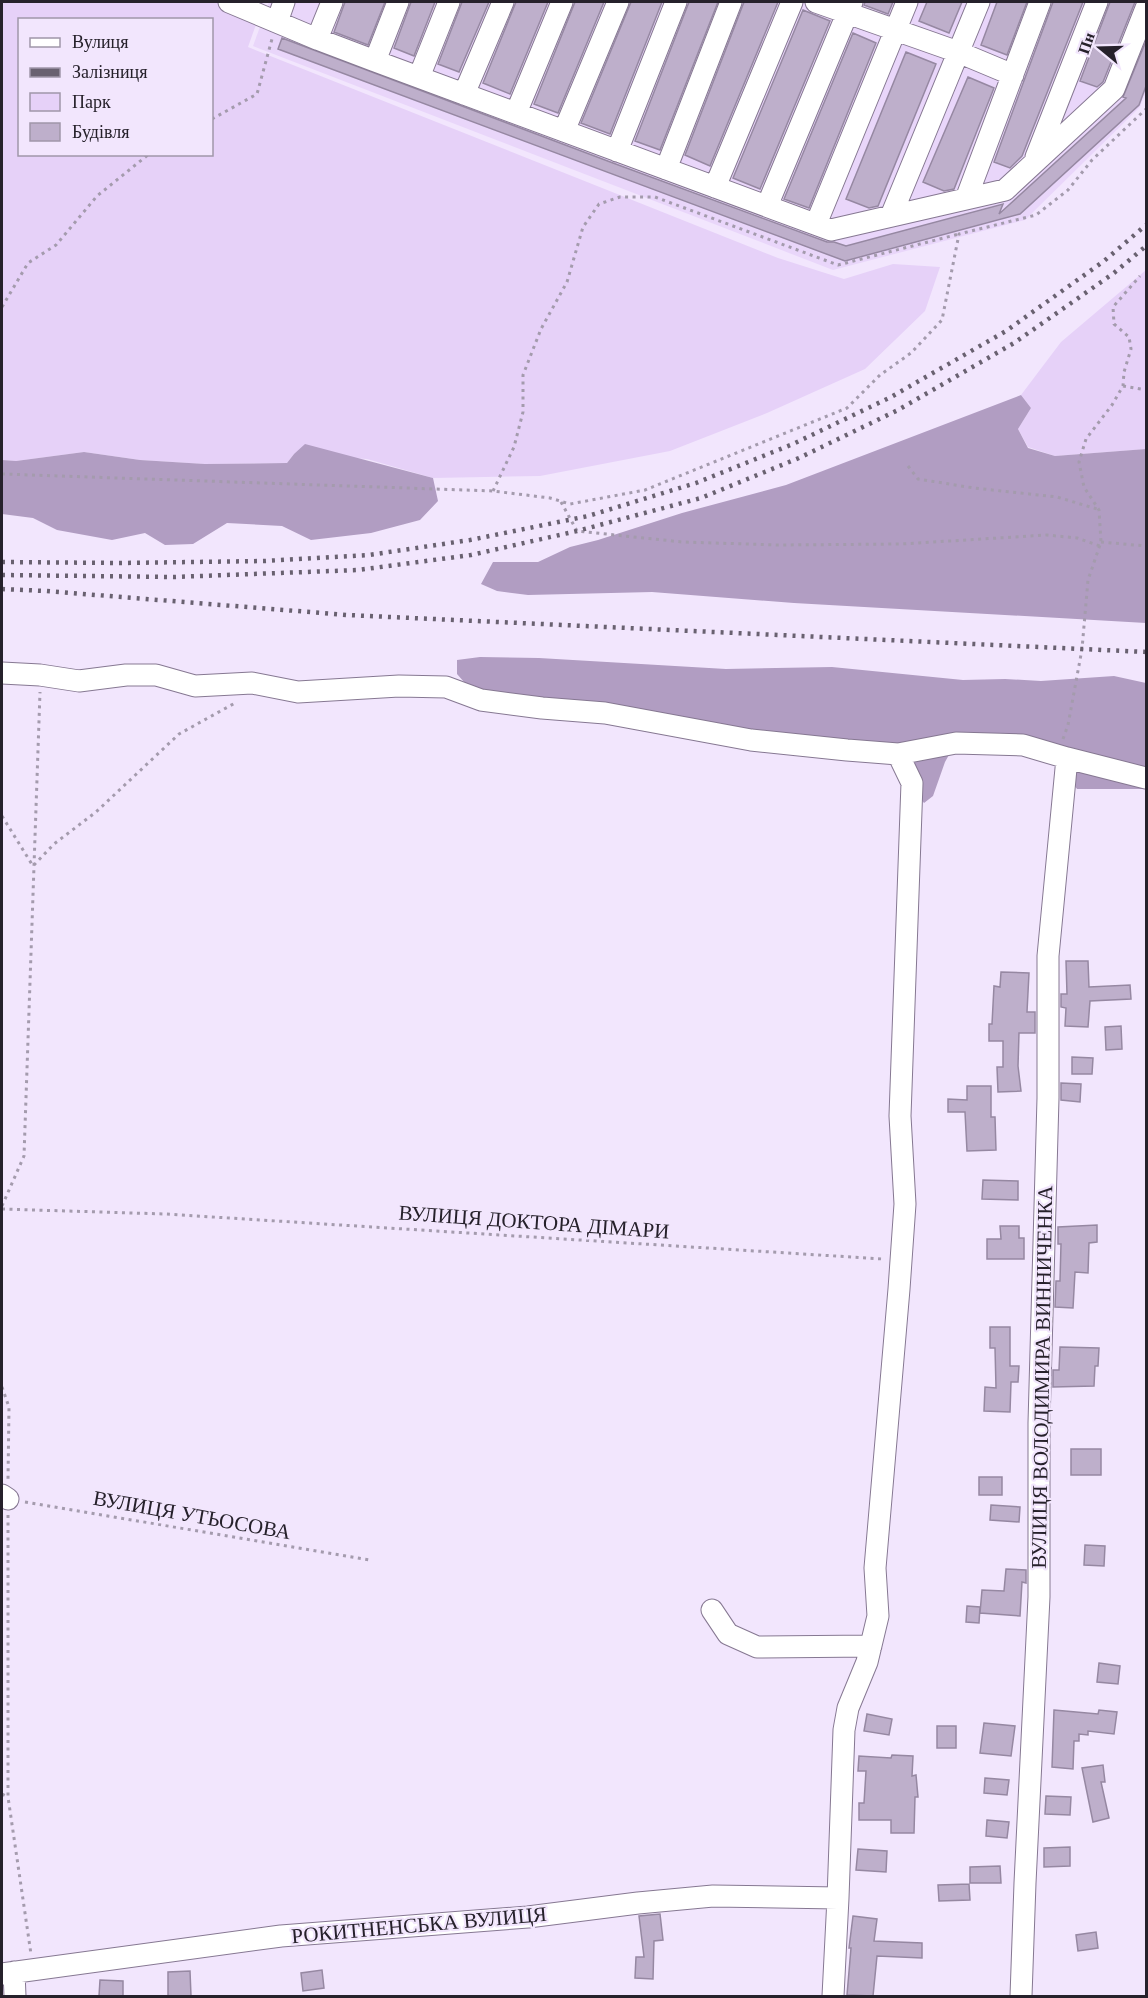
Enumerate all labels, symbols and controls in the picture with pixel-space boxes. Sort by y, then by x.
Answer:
legend [18,18,213,156]
north arrow [1070,18,1130,78]
text: Пн [1075,30,1098,56]
text: Вулиця [72,32,129,52]
text: Залізниця [72,62,147,82]
text: Парк [72,92,111,112]
text: Будівля [72,122,129,142]
street label: ВУЛИЦЯ ВОЛОДИМИРА ВИННИЧЕНКА [1027,1184,1057,1569]
street label: ВУЛИЦЯ ДОКТОРА ДІМАРИ [398,1201,670,1243]
street label: ВУЛИЦЯ УТЬОСОВА [91,1486,294,1544]
street label: РОКИТНЕНСЬКА ВУЛИЦЯ [290,1902,548,1948]

